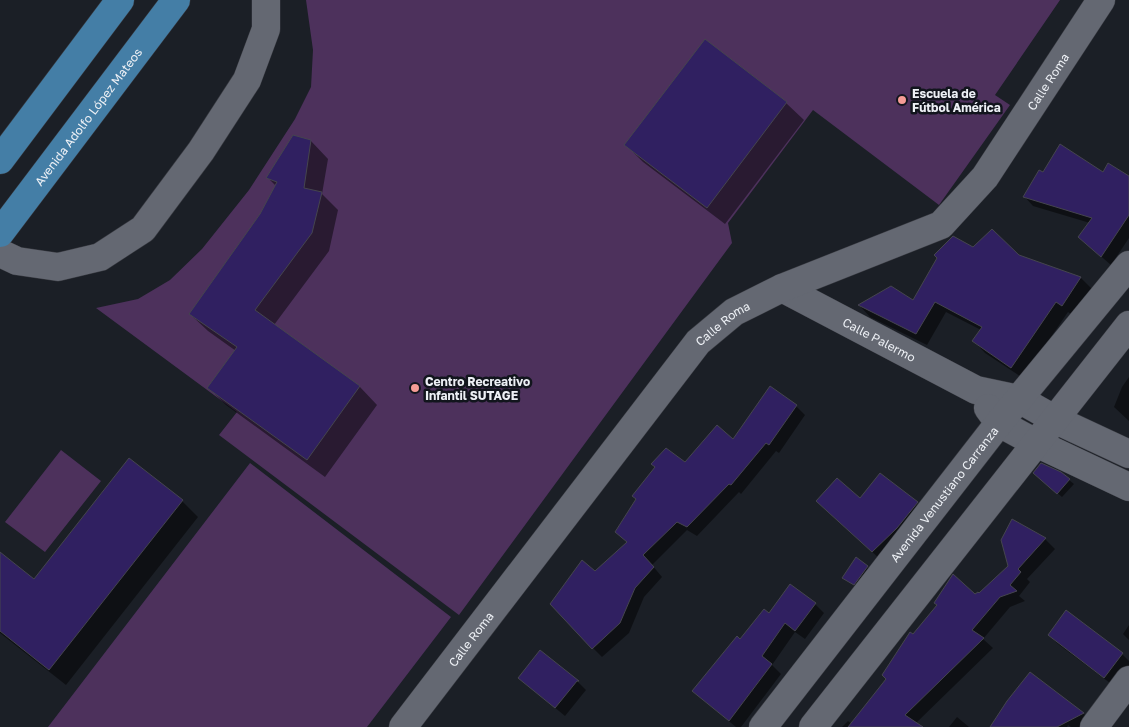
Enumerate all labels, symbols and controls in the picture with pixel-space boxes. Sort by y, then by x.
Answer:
street label: Avenida Adolfo López Mateos [31,45,145,188]
street label: Calle Roma [1024,50,1072,113]
place label: Escuela de Fútbol América [912,86,1001,115]
marker: Escuela de Fútbol América [896,94,908,106]
street label: Calle Roma [692,298,752,349]
street label: Calle Palermo [840,314,918,365]
place label: Centro Recreativo Infantil SUTAGE [425,374,530,403]
marker: Centro Recreativo Infantil SUTAGE [409,382,421,394]
street label: Avenida Venustiano Carranza [887,423,1001,565]
street label: Calle Roma [445,608,496,669]

